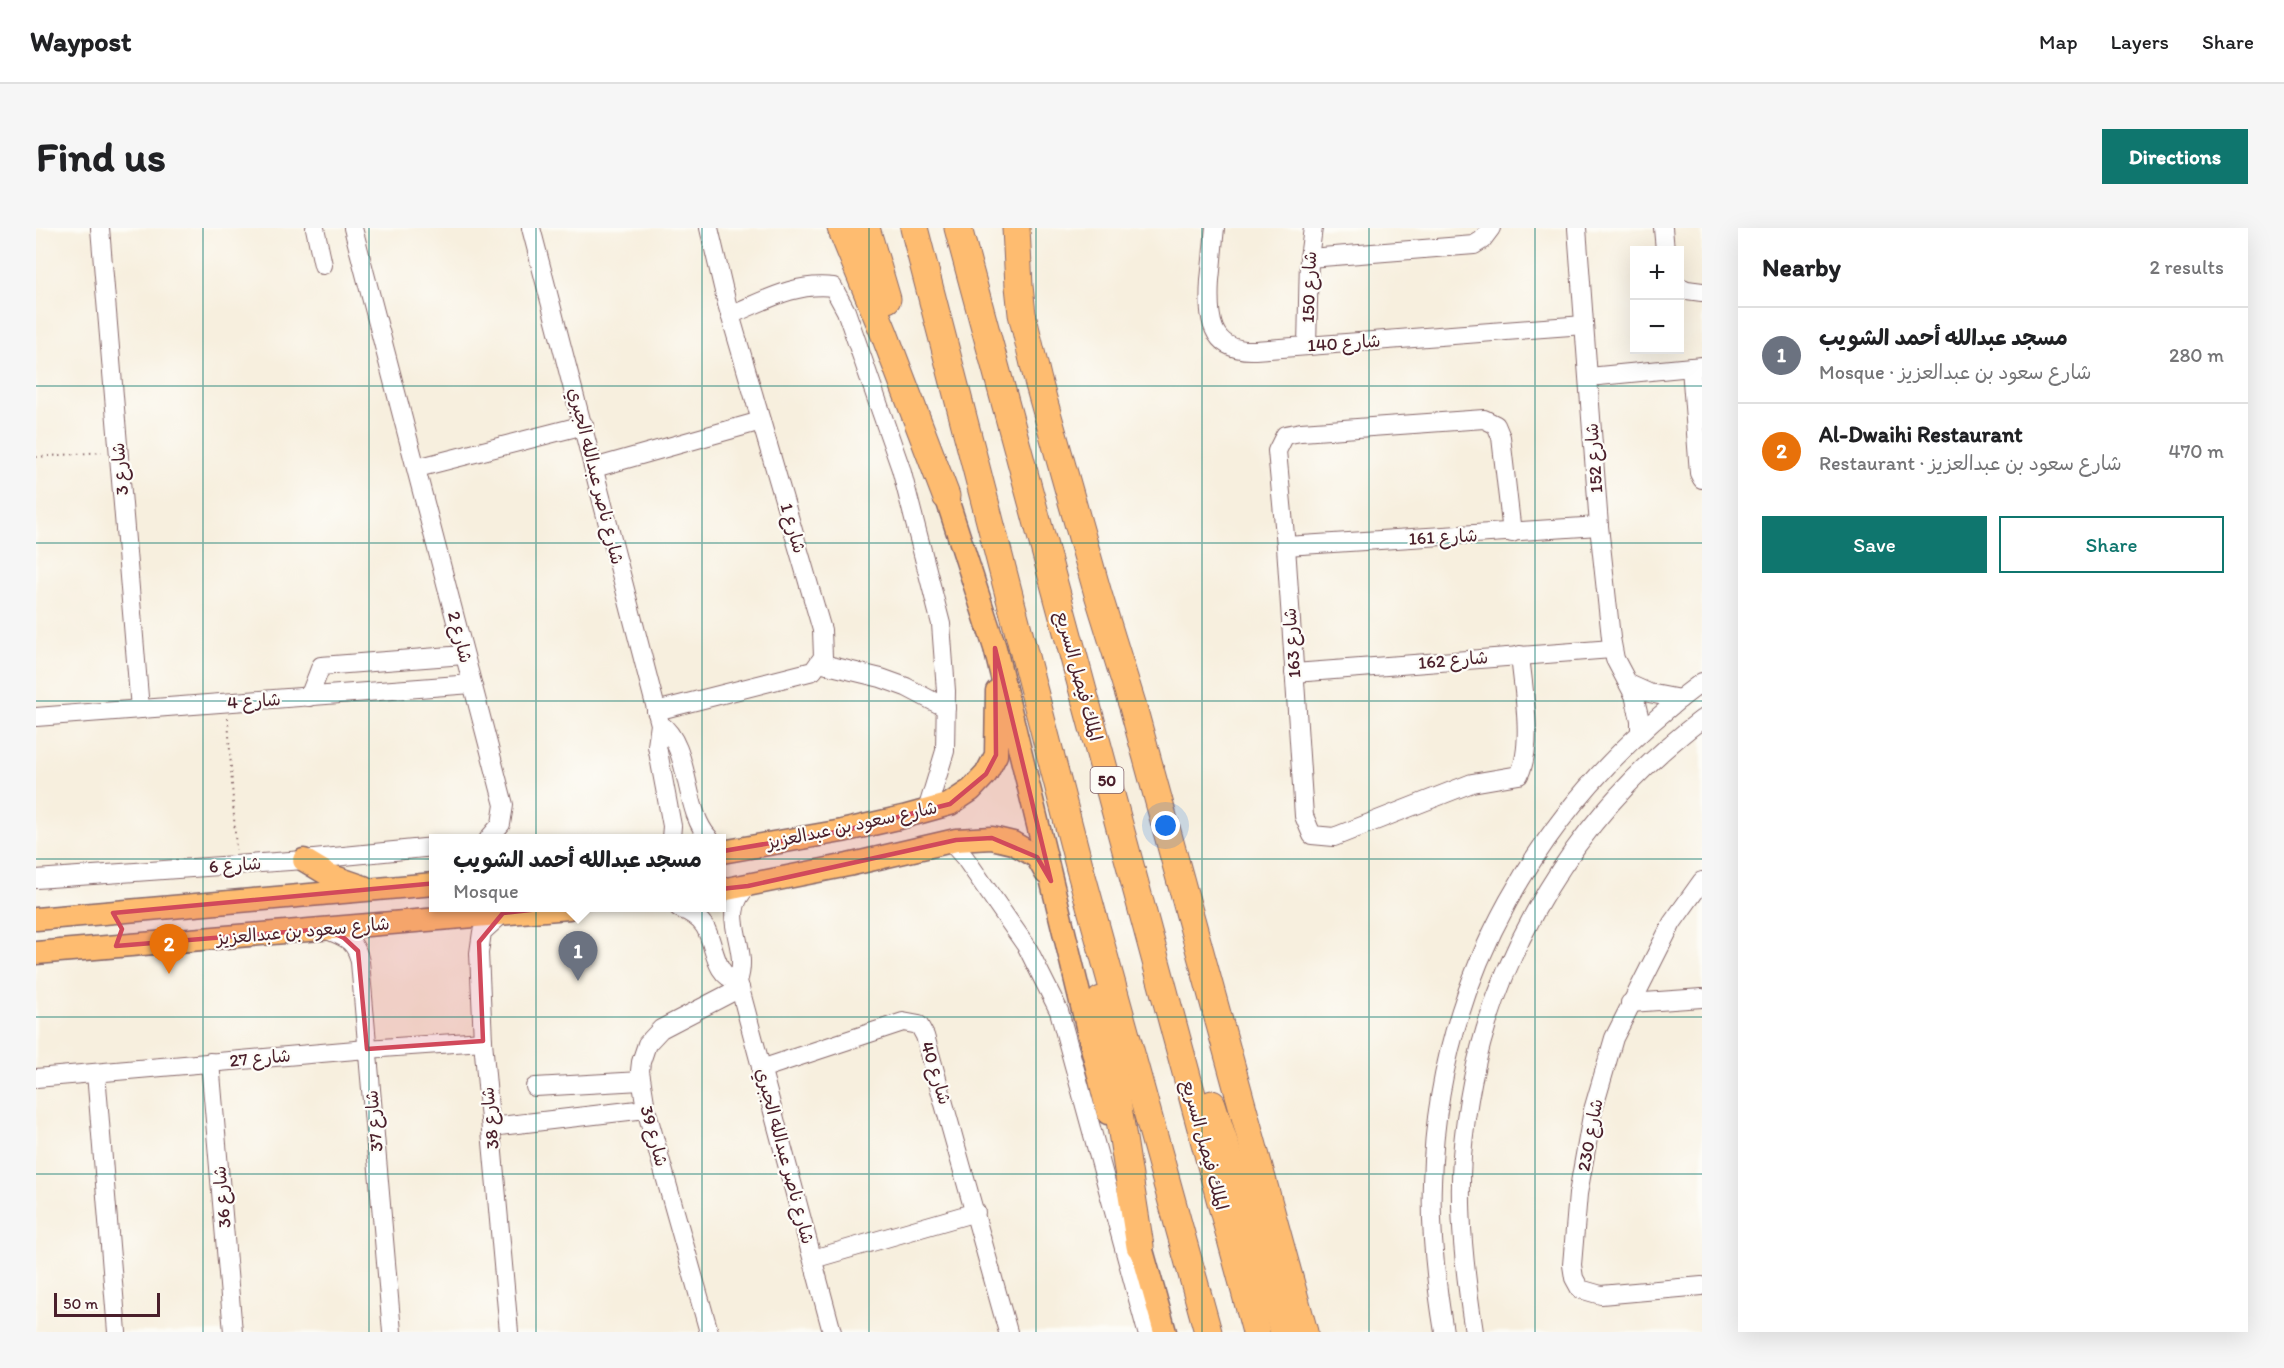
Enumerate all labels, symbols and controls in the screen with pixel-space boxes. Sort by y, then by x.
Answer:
text: Waypost [30,24,132,58]
text: Map [2039,29,2078,54]
text: Layers [2111,29,2169,54]
text: Share [2202,29,2254,54]
button: Directions [2102,129,2248,184]
text: Find us [36,131,166,182]
map controls [1630,246,1684,354]
button: + [1630,246,1684,300]
street label: شارع 150 [1297,251,1322,323]
text: Nearby [1762,251,1841,283]
text: 2 results [2150,255,2224,279]
button: − [1630,300,1684,354]
text: مسجد عبدالله أحمد الشويب [1819,324,2068,351]
street label: شارع 140 [1307,329,1381,358]
text: 1 [1777,343,1786,367]
text: 280 m [2169,343,2224,367]
text: Mosque · شارع سعود بن عبدالعزيز [1819,360,2091,384]
street label: شارع ناصر عبدالله الجبري [561,385,629,567]
text: Al-Dwaihi Restaurant [1819,421,2023,448]
street label: شارع 152 [1581,422,1608,494]
text: 2 [1776,439,1787,463]
text: 470 m [2168,439,2224,463]
street label: شارع 3 [107,442,134,496]
text: Restaurant · شارع سعود بن عبدالعزيز [1819,451,2122,475]
street label: شارع 1 [774,500,811,556]
button: Save [1762,516,1987,573]
button: Share [1999,516,2224,573]
street label: شارع 161 [1408,524,1478,551]
street label: شارع 163 [1279,607,1306,679]
street label: الملك فيصل السريع [1049,608,1107,744]
street label: شارع 2 [442,609,477,665]
street label: شارع 162 [1417,646,1489,675]
street label: شارع 4 [226,688,282,715]
road number: 50 [1090,767,1124,793]
street label: شارع سعود بن عبدالعزيز [763,796,939,855]
your location [1151,811,1180,840]
popup [429,834,726,912]
text: مسجد عبدالله أحمد الشويب [453,846,702,873]
street label: شارع 6 [208,852,262,879]
text: Mosque [453,879,519,903]
street label: شارع سعود بن عبدالعزيز [214,912,391,951]
pin: 2 [150,924,188,974]
pin: 1 [558,932,598,981]
street label: شارع 40 [915,1039,956,1108]
street label: شارع 27 [228,1044,292,1073]
street label: شارع ناصر عبدالله الجبري [749,1066,819,1247]
street label: الملك فيصل السريع [1175,1077,1233,1213]
street label: شارع 38 [476,1086,505,1150]
street label: شارع 37 [360,1089,389,1153]
street label: شارع 230 [1572,1097,1609,1173]
street label: شارع 39 [634,1103,673,1169]
street label: شارع 36 [208,1165,237,1229]
scale bar [54,1290,160,1318]
text: 50 m [63,1294,98,1313]

